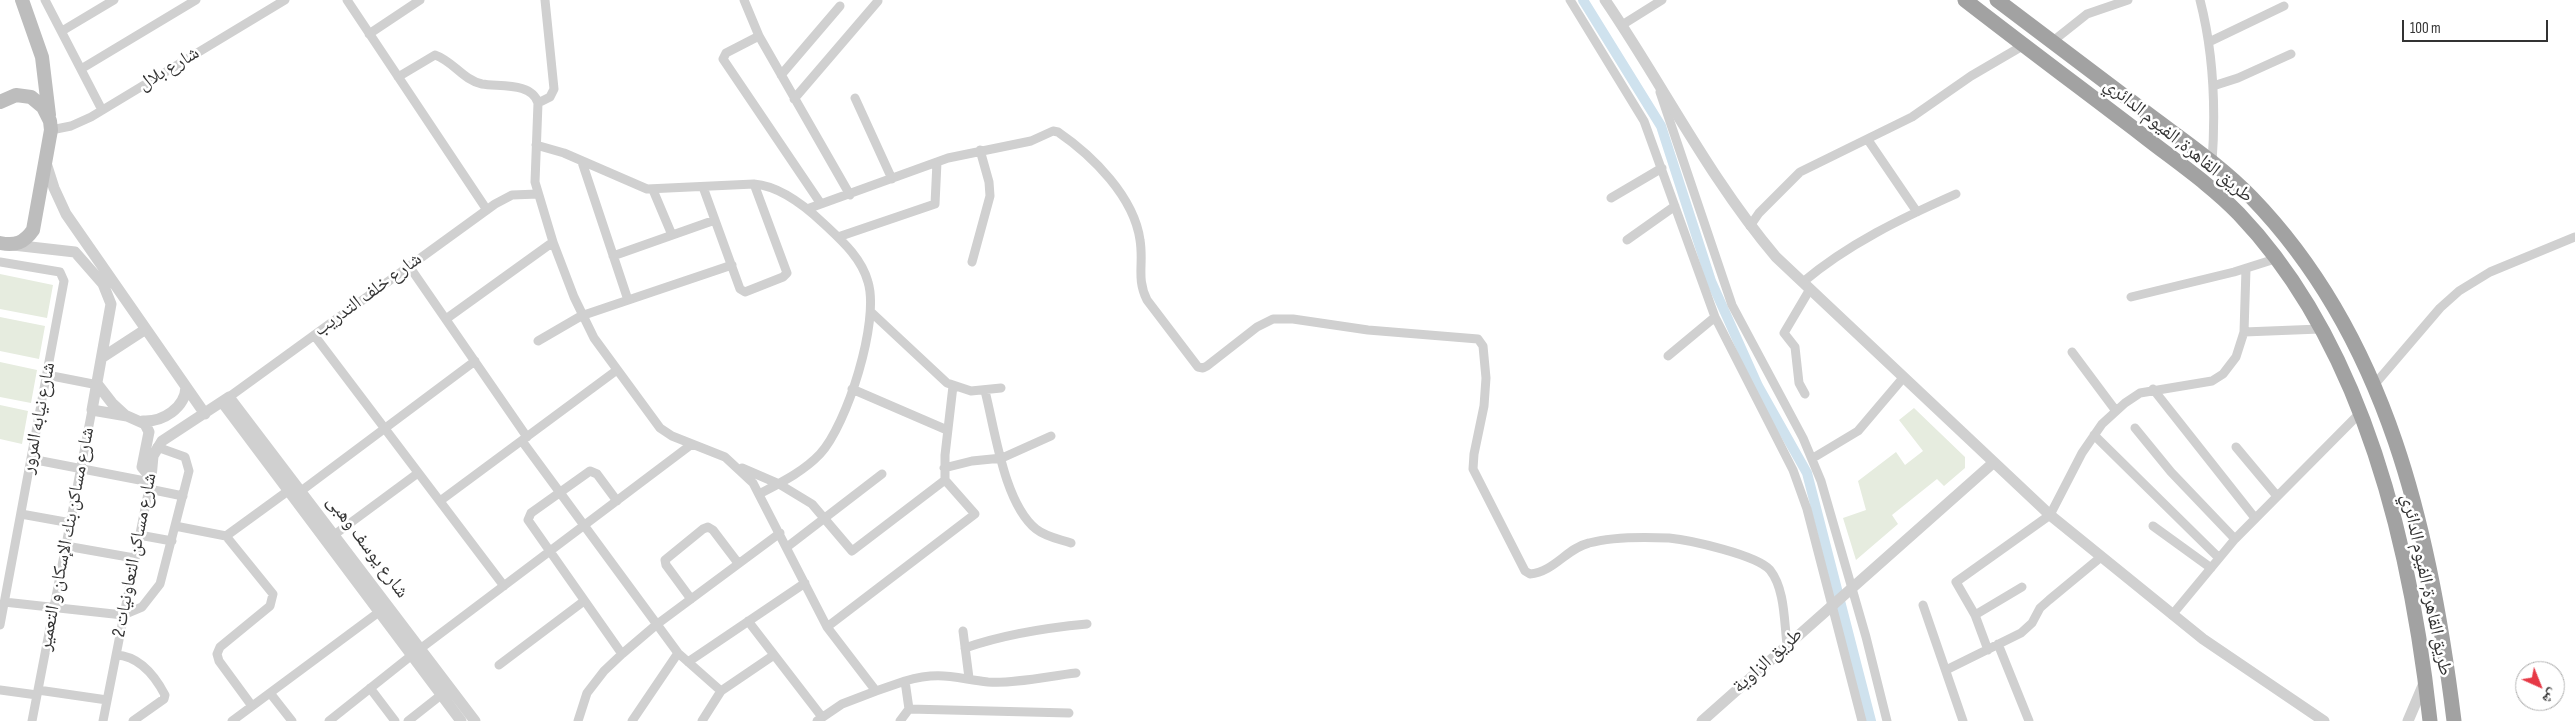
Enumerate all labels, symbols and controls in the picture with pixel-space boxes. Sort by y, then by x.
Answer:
scale bar [2405,10,2551,42]
text: 100 m [2410,19,2441,38]
street label: شارع بلال [134,42,204,96]
street label: طريق القاهرة, الفيوم الدائري [2099,74,2257,208]
street label: شارع خلف التدريب [309,248,427,342]
street label: شارع نيابه المرور [17,360,61,476]
street label: شارع مساكن بنك الإسكان و التعمير [34,425,100,653]
street label: شارع مساكن التعاونيات 2 [108,471,162,639]
street label: شارع يوسف وهبى [321,491,413,603]
street label: طريق القاهرة, الفيوم الدائري [2396,492,2456,678]
street label: طريق الزاوية [1728,624,1808,698]
north arrow [2515,661,2565,711]
text: ش [2539,685,2561,708]

